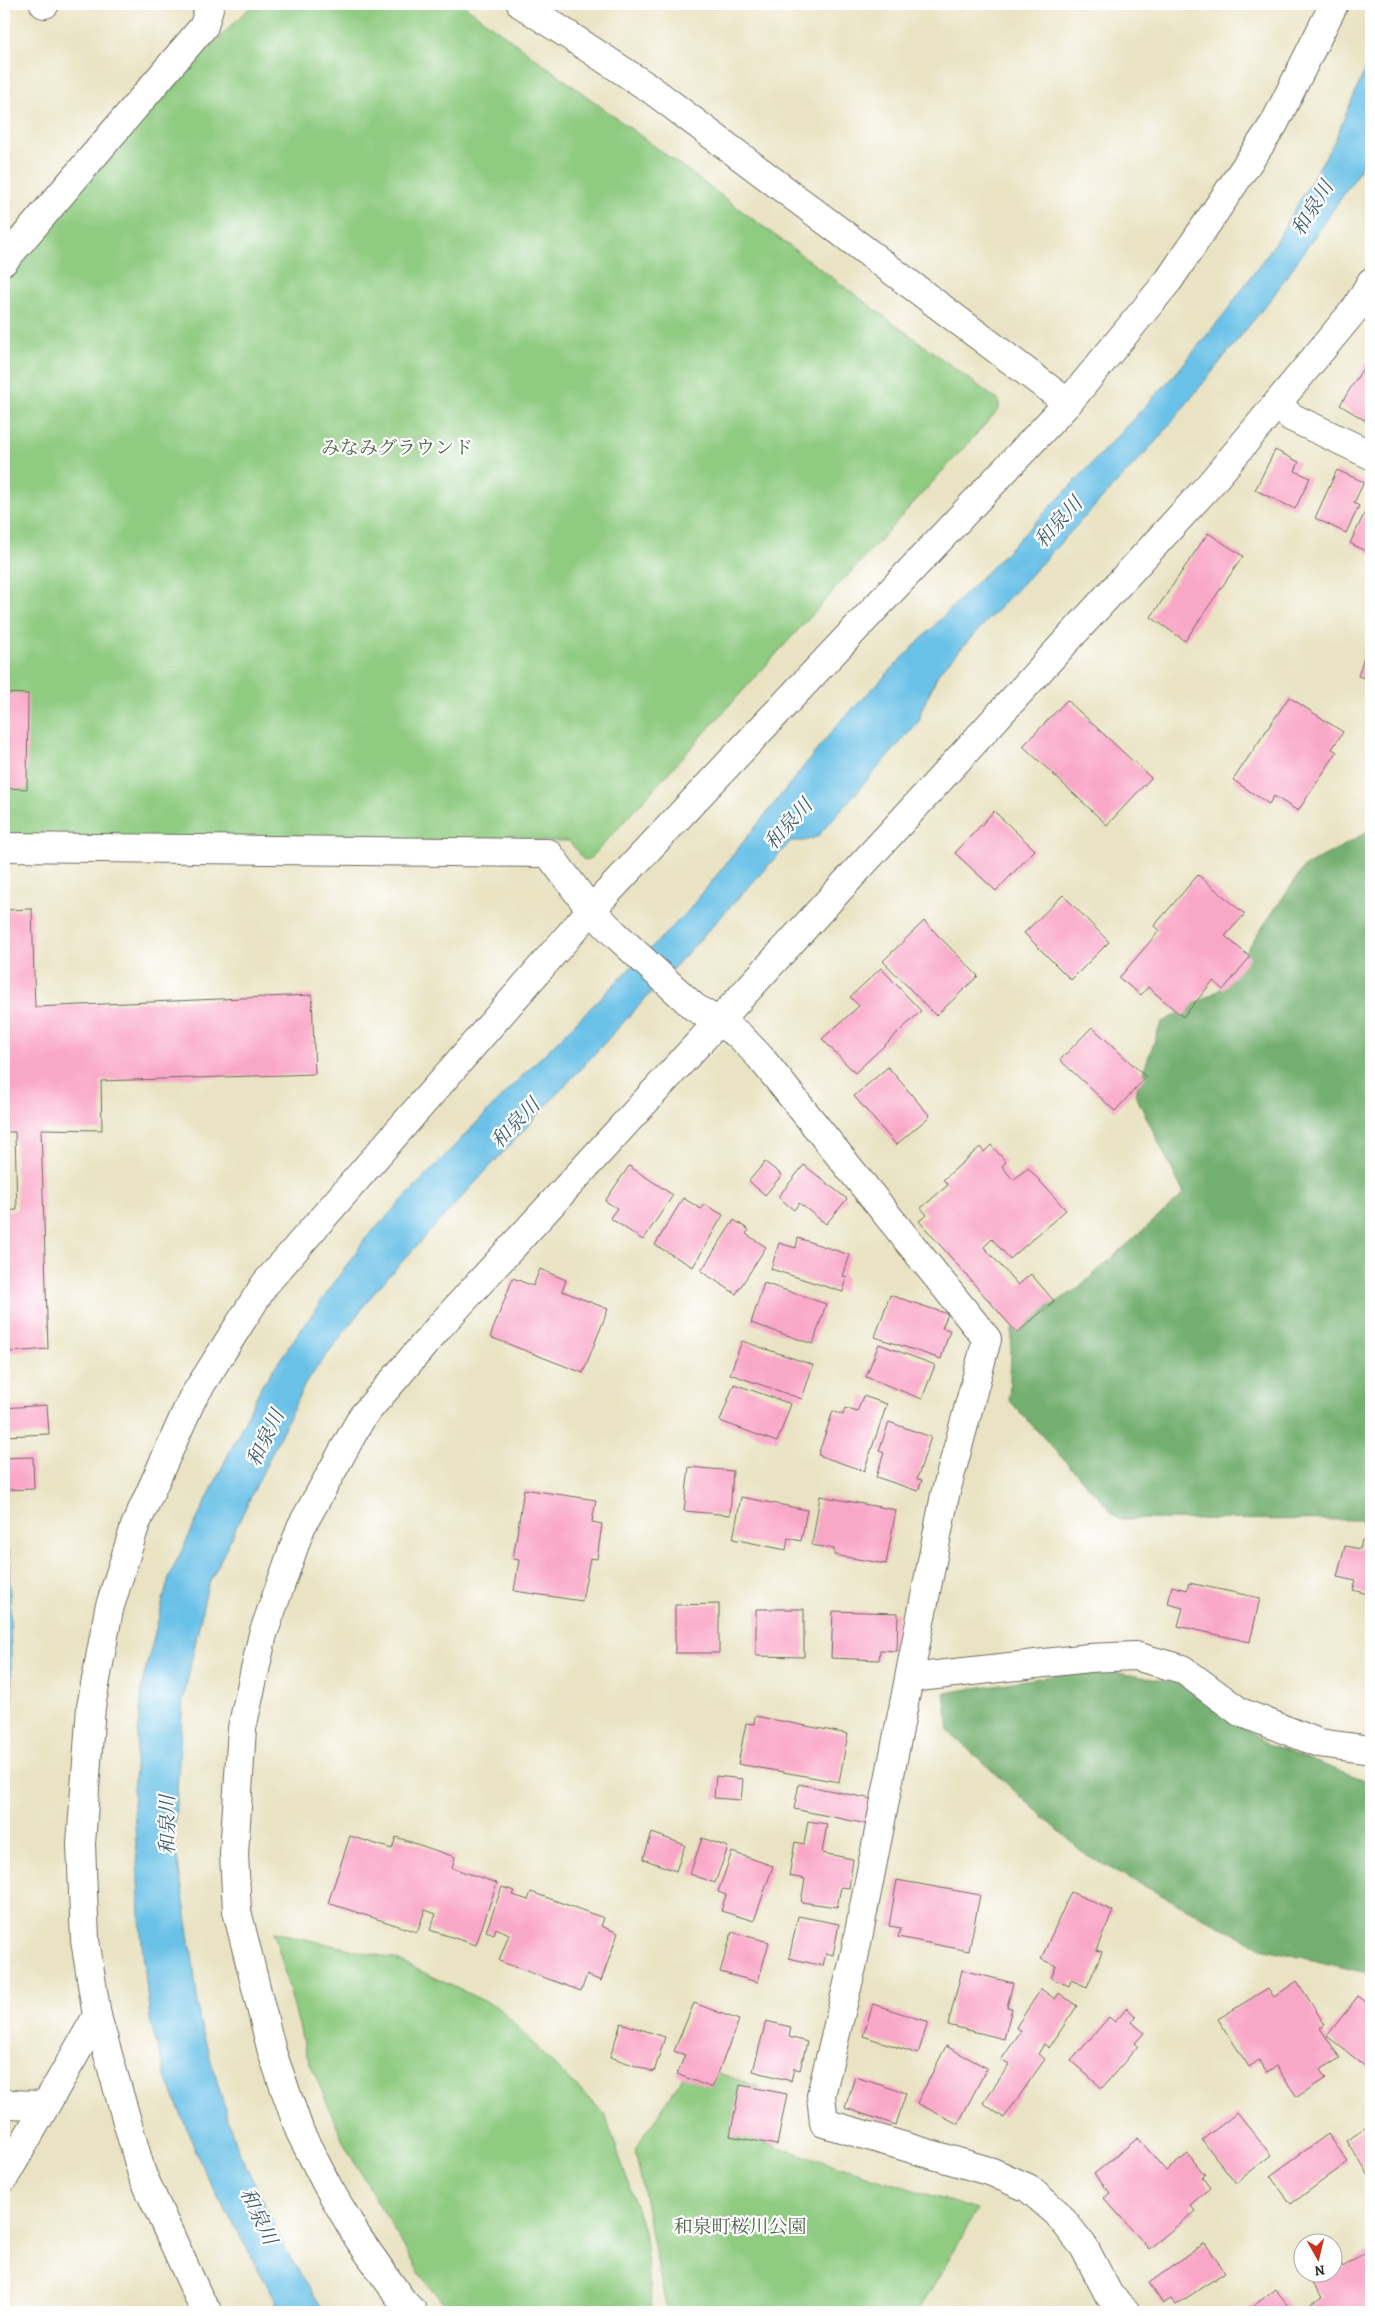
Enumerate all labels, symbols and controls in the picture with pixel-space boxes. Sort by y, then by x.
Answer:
water label: 和泉川 [1285,174,1341,241]
park label: みなみグラウンド [321,435,473,461]
water label: 和泉川 [1028,490,1090,554]
water label: 和泉川 [758,792,820,856]
water label: 和泉川 [485,1091,547,1154]
water label: 和泉川 [240,1404,292,1471]
water label: 和泉川 [154,1793,181,1855]
water label: 和泉川 [234,2183,284,2251]
park label: 和泉町桜川公園 [673,2214,807,2240]
north arrow [1292,2234,1342,2284]
text: N [1313,2260,1326,2280]

